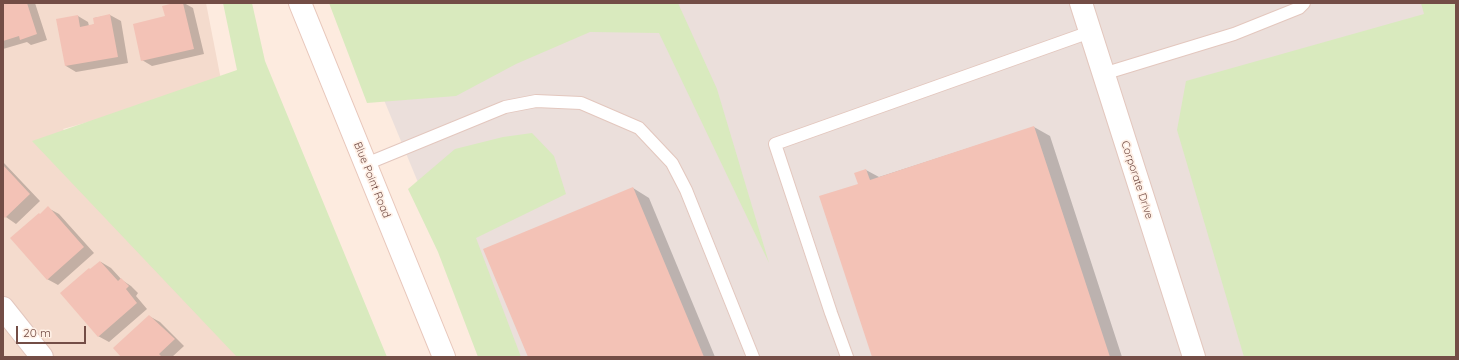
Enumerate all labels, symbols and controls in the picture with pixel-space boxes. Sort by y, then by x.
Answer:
street label: Corporate Drive [1118,139,1156,221]
street label: Blue Point Road [351,140,393,220]
scale bar [18,318,88,344]
text: 20 m [23,325,51,340]

